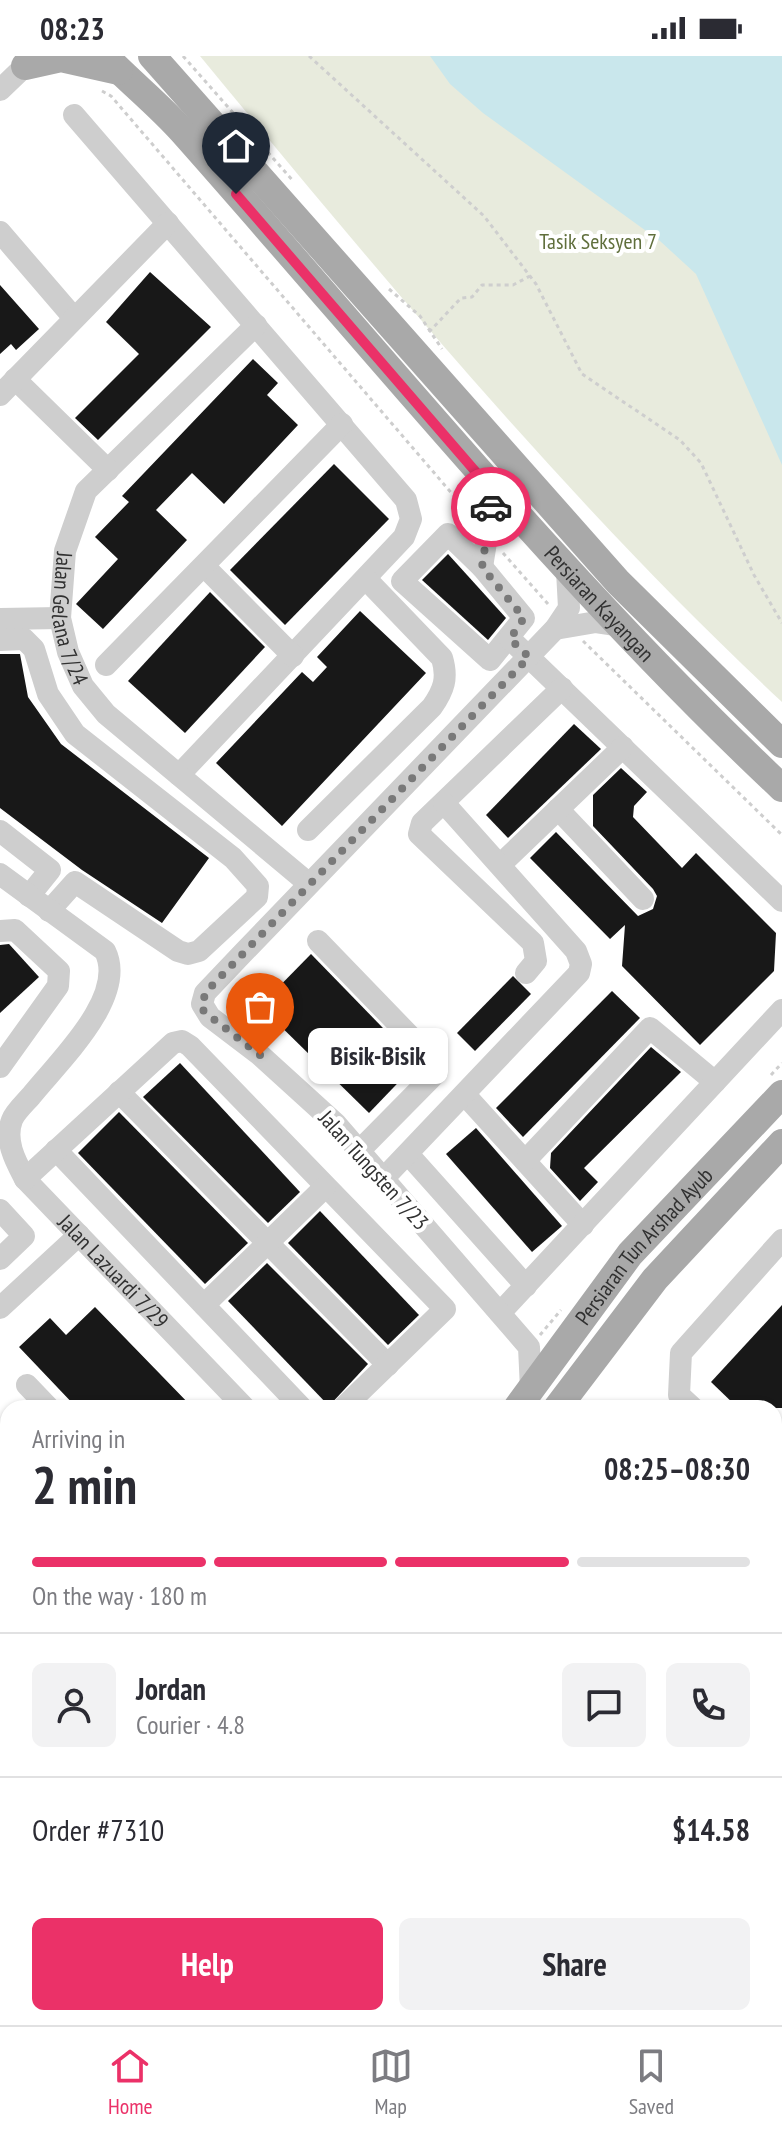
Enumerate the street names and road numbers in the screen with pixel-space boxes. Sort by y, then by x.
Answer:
street label: Persiaran Kayangan [538,540,660,667]
street label: Jalan Gelana 7/24 [46,550,95,689]
street label: Jalan Tungsten 7/23 [312,1104,435,1236]
street label: Persiaran Tun Arshad Ayub [569,1162,719,1330]
street label: Jalan Lazuardi 7/29 [52,1207,175,1334]

